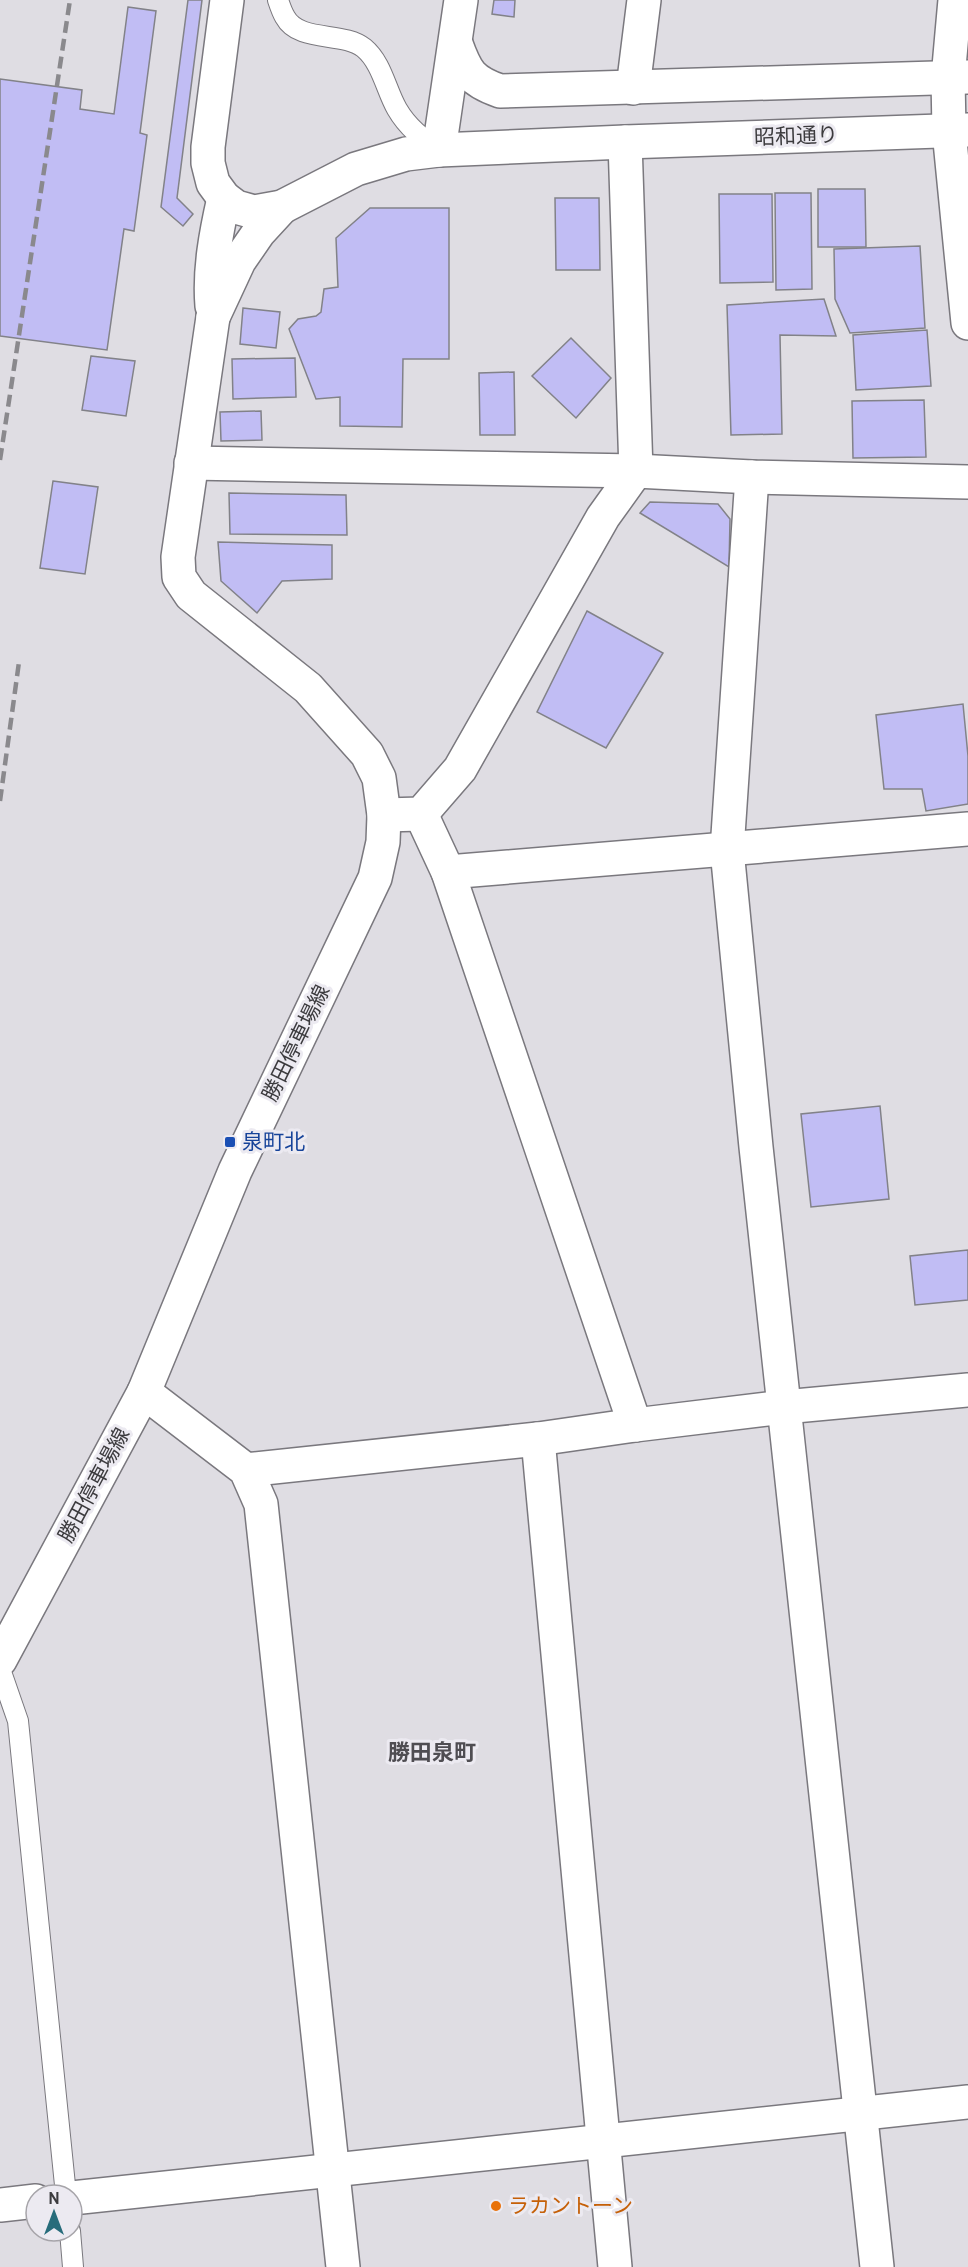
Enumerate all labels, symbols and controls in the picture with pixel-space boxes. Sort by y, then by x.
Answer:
street label: 昭和通り [754,123,838,152]
street label: 勝田停車場線 [258,981,337,1106]
place label: 泉町北 [242,1130,305,1157]
marker: 泉町北 [223,1135,237,1149]
street label: 勝田停車場線 [54,1424,137,1548]
district label: 勝田泉町 [388,1741,476,1768]
north arrow [24,2183,84,2243]
text: N [48,2190,60,2210]
place label: ラカントーン [508,2194,633,2221]
marker: ラカントーン [489,2199,503,2213]

